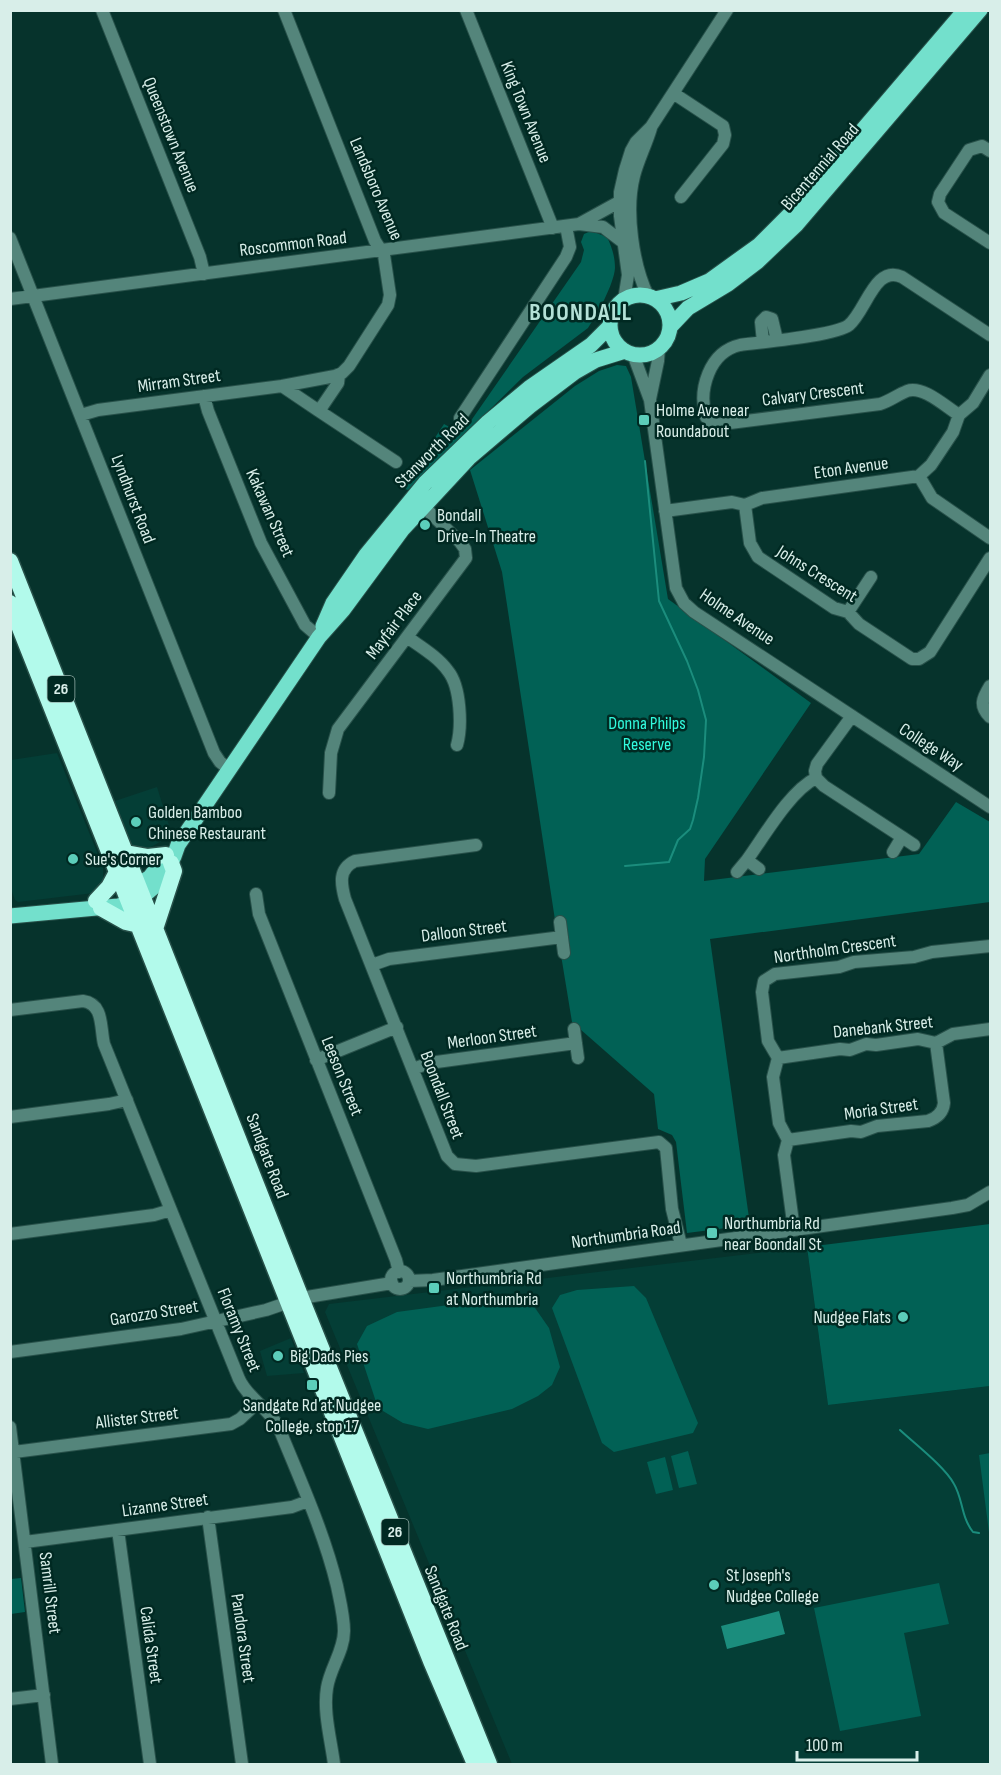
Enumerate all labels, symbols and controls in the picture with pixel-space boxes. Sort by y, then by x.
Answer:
street label: King Town Avenue [496,58,556,166]
street label: Queenstown Avenue [138,74,204,196]
street label: Bicentennial Road [777,119,863,215]
street label: Landsboro Avenue [345,135,407,243]
street label: Roscommon Road [238,227,348,261]
district label: BOONDALL [529,298,633,327]
street label: Mirram Street [136,365,222,397]
street label: Calvary Crescent [761,377,866,411]
place label: Holme Ave near Roundabout [656,400,749,442]
street label: Stanworth Road [390,409,474,493]
marker: Holme Ave near Roundabout [637,413,651,427]
street label: Lyndhurst Road [106,452,160,546]
street label: Eton Avenue [812,452,890,484]
street label: Kakawan Street [241,466,299,561]
place label: Bondall Drive-In Theatre [437,505,536,547]
marker: Bondall Drive-In Theatre [418,518,432,532]
street label: Johns Crescent [772,541,862,607]
street label: Holme Avenue [696,584,778,650]
street label: Mayfair Place [361,587,427,663]
road number: 26 [48,676,74,702]
park label: Donna Philps Reserve [608,713,686,755]
street label: College Way [895,719,967,775]
place label: Golden Bamboo Chinese Restaurant [148,802,267,844]
marker: Golden Bamboo Chinese Restaurant [129,815,143,829]
place label: Sue's Corner [85,849,161,870]
marker: Sue's Corner [66,852,80,866]
street label: Dalloon Street [420,915,508,947]
street label: Northholm Crescent [773,930,898,968]
street label: Danebank Street [832,1011,935,1043]
street label: Merloon Street [446,1020,538,1054]
street label: Leeson Street [317,1033,368,1119]
street label: Boondall Street [416,1048,469,1142]
street label: Moria Street [843,1093,920,1125]
street label: Sandgate Road [241,1111,293,1201]
place label: Northumbria Rd near Boondall St [724,1213,822,1255]
street label: Northumbria Road [570,1217,682,1253]
marker: Northumbria Rd near Boondall St [705,1226,719,1240]
place label: Northumbria Rd at Northumbria [446,1268,542,1310]
marker: Northumbria Rd at Northumbria [427,1281,441,1295]
street label: Floramy Street [213,1285,266,1376]
street label: Garozzo Street [108,1296,200,1330]
place label: Nudgee Flats [813,1307,891,1328]
marker: Nudgee Flats [896,1310,910,1324]
place label: Big Dads Pies [290,1346,369,1367]
marker: Big Dads Pies [271,1349,285,1363]
marker: Sandgate Rd at Nudgee College, stop 17 [305,1378,319,1392]
place label: Sandgate Rd at Nudgee College, stop 17 [243,1395,381,1437]
street label: Allister Street [93,1402,180,1434]
street label: Lizanne Street [121,1488,210,1521]
road number: 26 [382,1519,408,1545]
street label: Samrill Street [35,1551,65,1636]
street label: Sandgate Road [420,1563,472,1653]
place label: St Joseph's Nudgee College [726,1565,819,1607]
marker: St Joseph's Nudgee College [707,1578,721,1592]
street label: Pandora Street [226,1592,260,1684]
street label: Calida Street [135,1605,167,1685]
scale bar [797,1724,917,1762]
text: 100 m [806,1735,843,1756]

